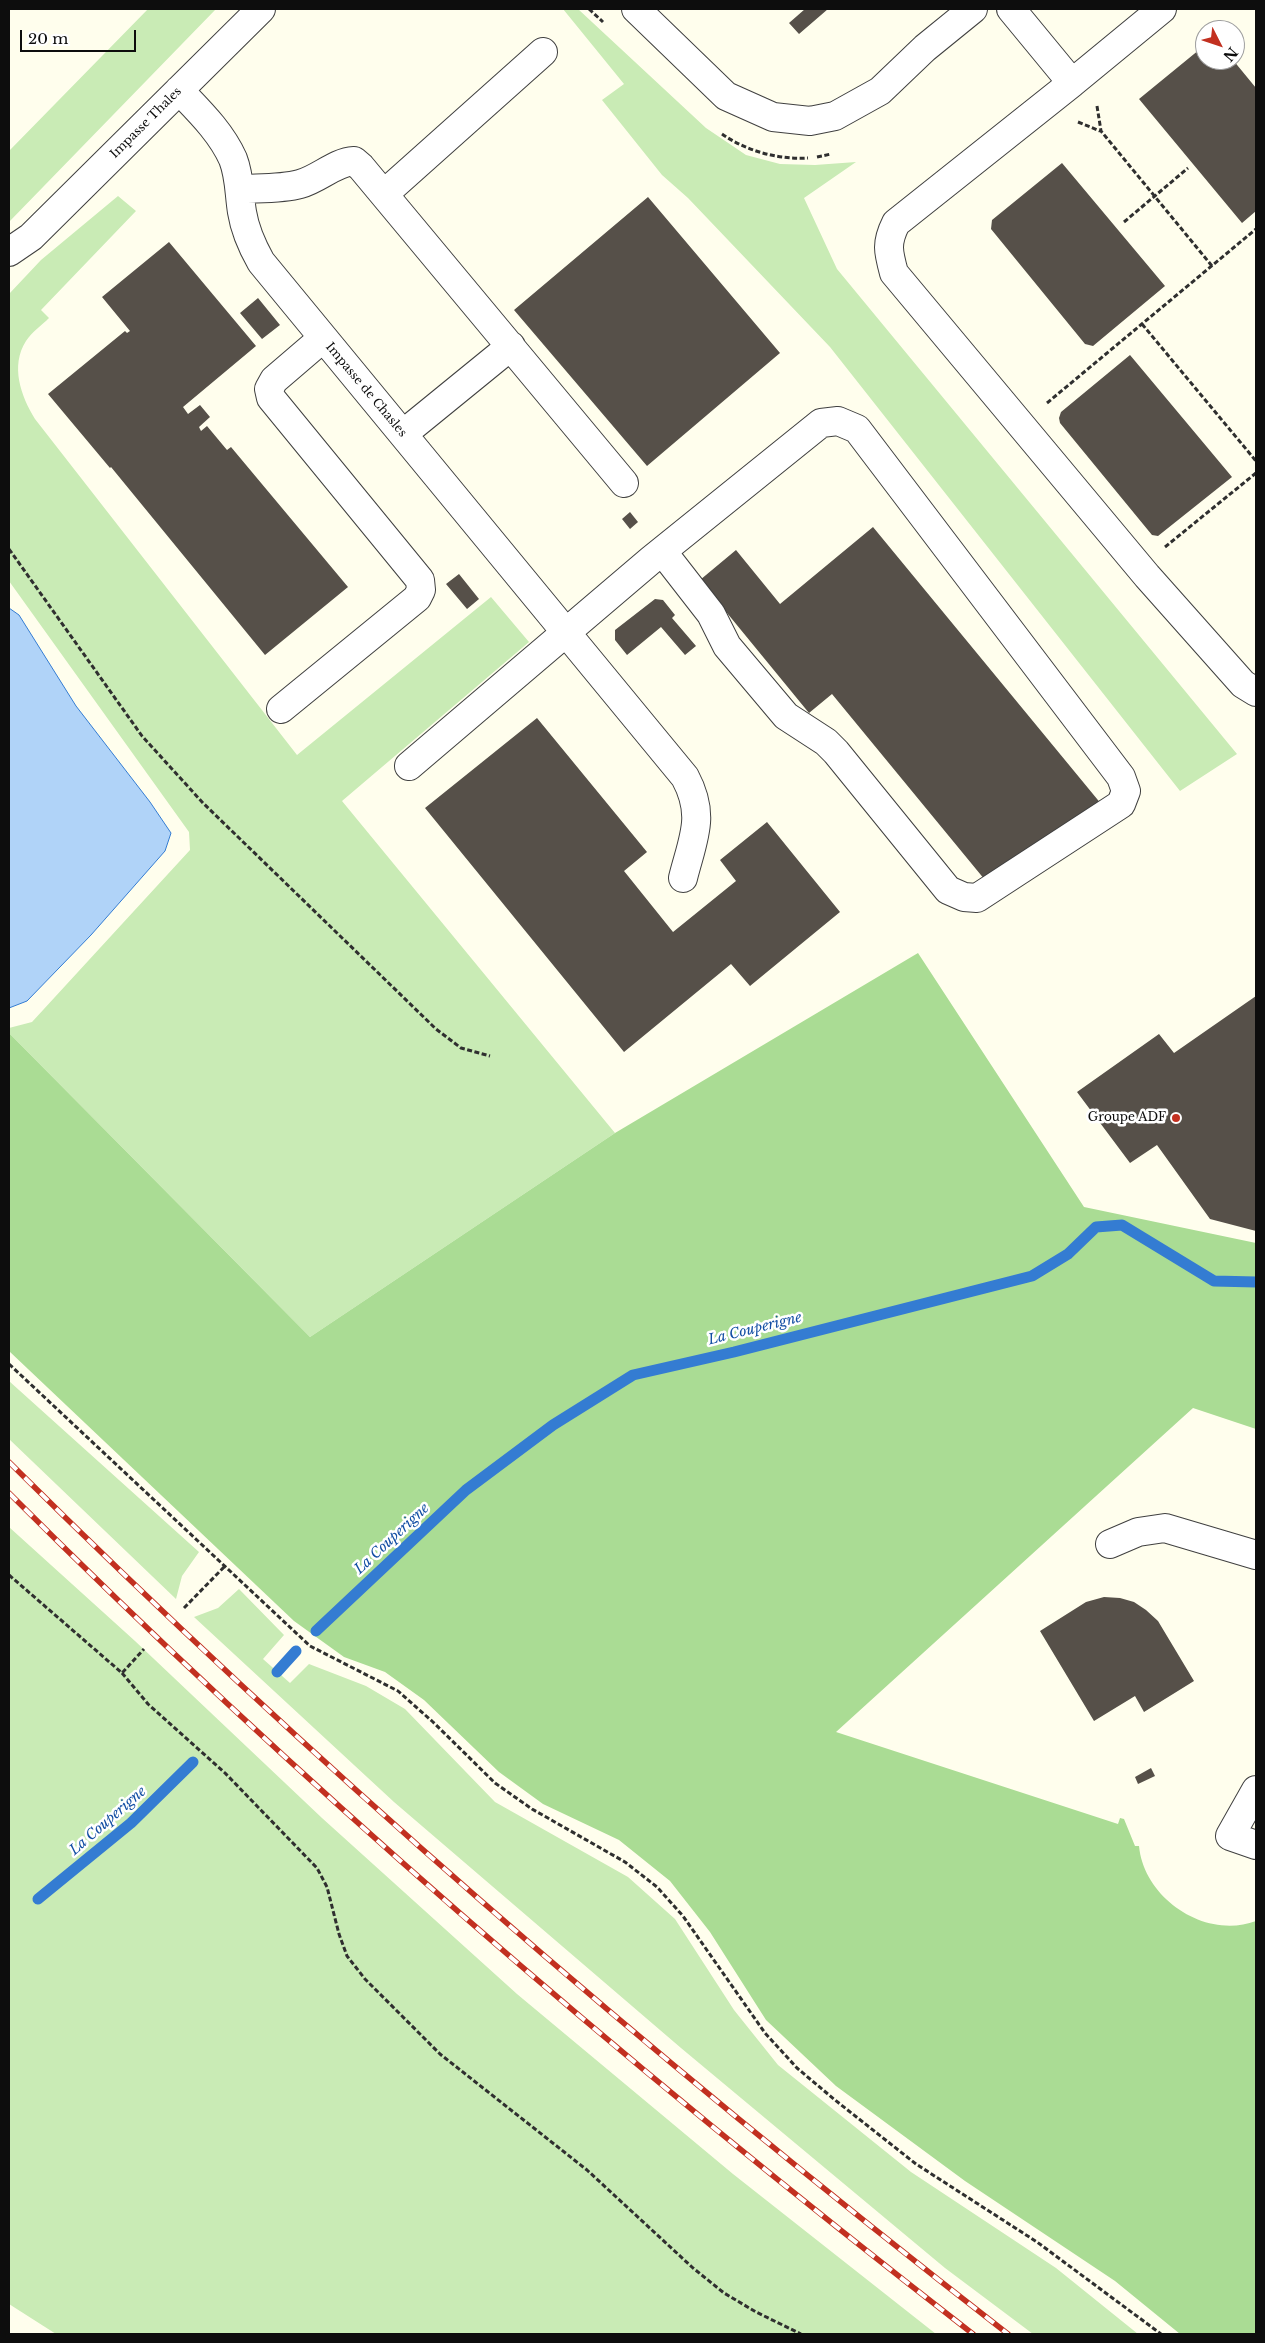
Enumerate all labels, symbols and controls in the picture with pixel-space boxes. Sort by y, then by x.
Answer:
scale bar [22,20,139,52]
north arrow [1195,20,1245,70]
text: 20 m [28,29,68,48]
text: N [1219,43,1242,65]
street label: Impasse Thales [107,84,185,162]
street label: Impasse de Chasles [322,340,410,440]
place label: Groupe ADF [1088,1111,1166,1125]
marker: Groupe ADF [1170,1112,1182,1124]
water label: La Couperigne [706,1309,804,1349]
water label: La Couperigne [351,1500,433,1578]
water label: La Couperigne [66,1783,150,1859]

